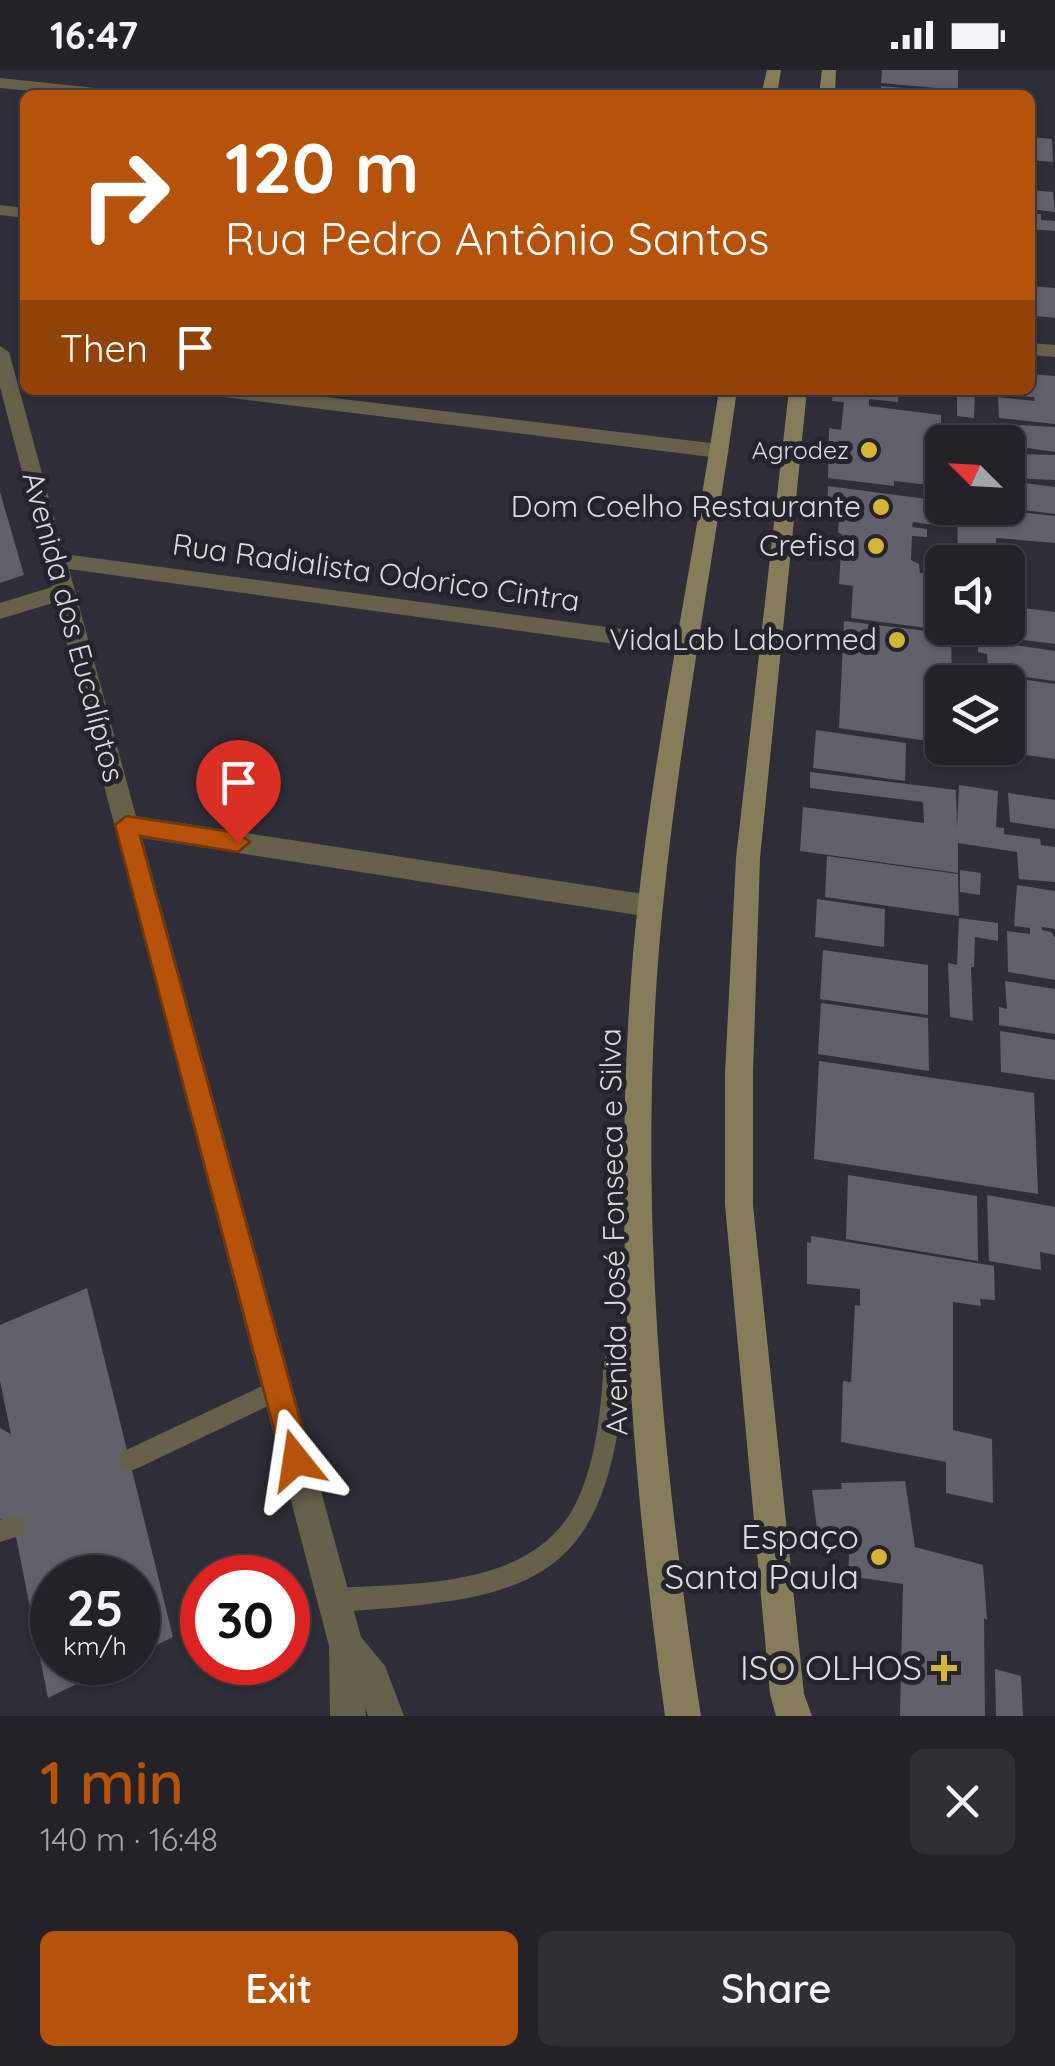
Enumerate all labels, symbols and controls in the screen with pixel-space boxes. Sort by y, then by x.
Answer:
text: 16:47 [50,11,138,59]
text: 120 m [225,123,419,211]
icon: right [60,130,190,260]
text: Rua Pedro Antônio Santos [225,210,769,266]
icon: arrive [168,320,223,375]
text: Then [60,324,148,372]
north arrow [925,425,1025,525]
map controls [925,425,1025,765]
place label: Agrodez [752,434,849,465]
marker: Agrodez [858,439,880,461]
street label: Avenida dos Eucalíptos [14,468,134,786]
place label: Dom Coelho Restaurante [511,487,861,525]
marker: Dom Coelho Restaurante [870,496,892,518]
street label: Rua Radialista Odorico Cintra [170,525,582,619]
place label: Crefisa [759,526,856,564]
marker: Crefisa [865,535,887,557]
button: sound [925,545,1025,645]
place label: VidaLab Labormed [609,620,877,658]
marker: VidaLab Labormed [886,629,908,651]
button: layers [925,665,1025,765]
pin [196,740,281,843]
icon: arrive [211,755,266,810]
street label: Avenida José Fonseca e Silva [590,1028,636,1436]
position arrow [244,1408,348,1512]
place label: Espaço Santa Paula [665,1514,859,1598]
marker: Espaço Santa Paula [868,1546,890,1568]
speed limit sign: 30 [180,1555,310,1685]
text: 25 [66,1576,124,1639]
text: km/h [63,1630,127,1661]
place label: ISO OLHOS [740,1645,922,1689]
marker: ISO OLHOS [931,1655,957,1681]
text: 1 min [40,1744,184,1819]
button: close [910,1749,1015,1854]
text: 140 m · 16:48 [40,1819,218,1859]
button: Exit [40,1931,518,2046]
button: Share [538,1931,1015,2046]

